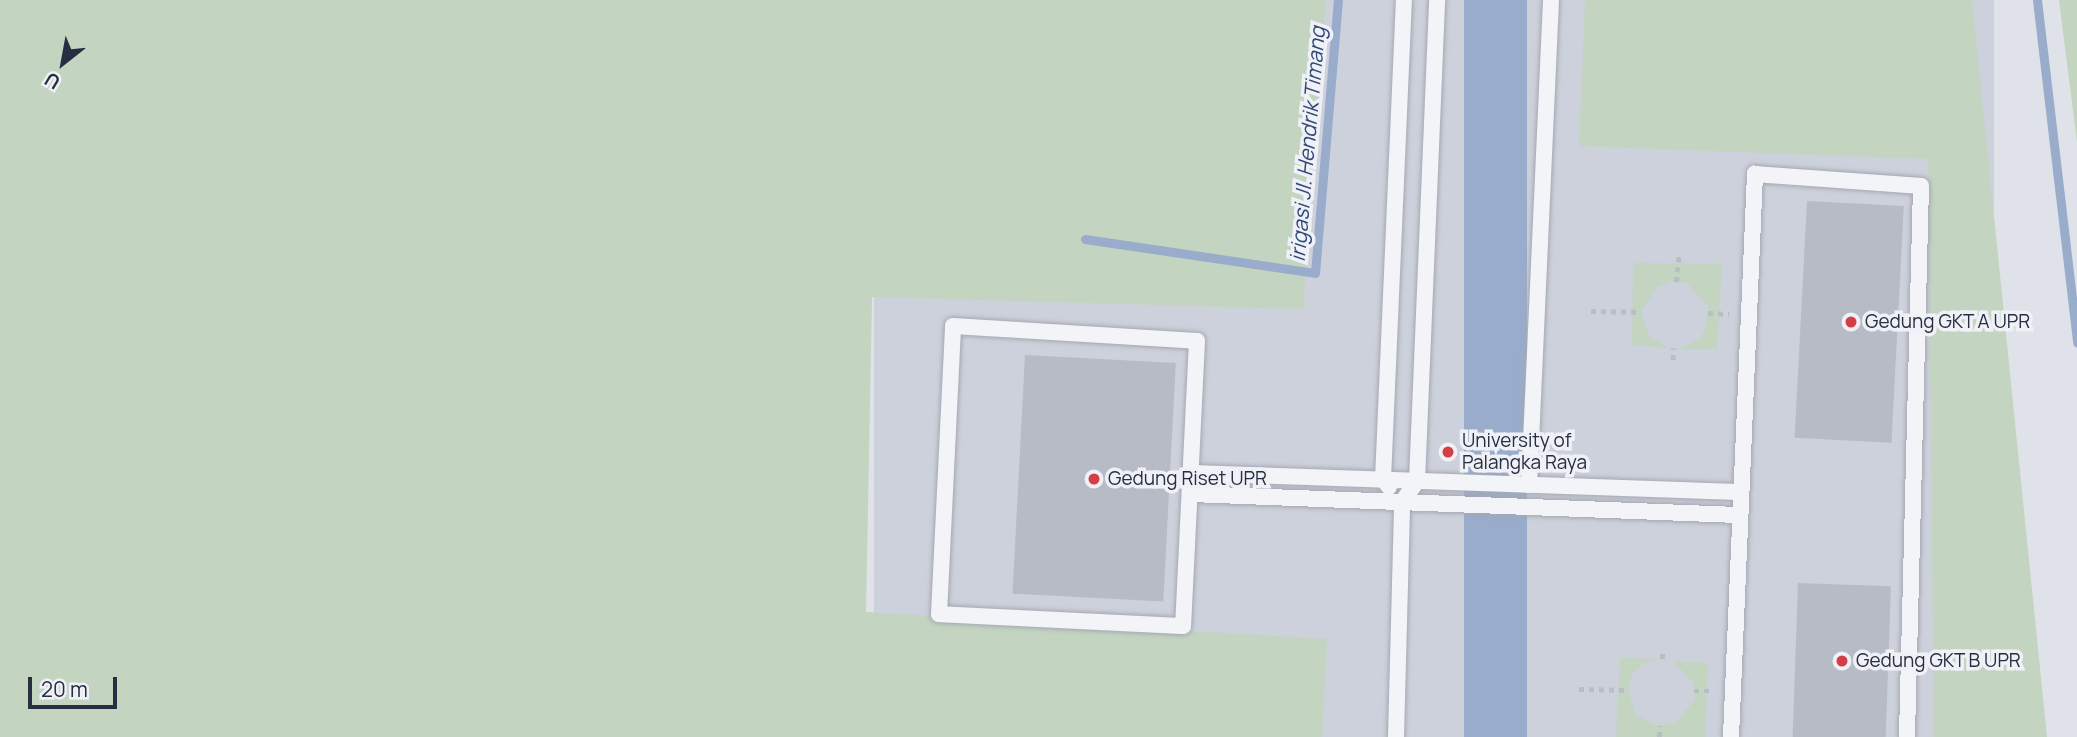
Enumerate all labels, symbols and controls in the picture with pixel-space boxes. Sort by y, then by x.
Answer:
water label: irigasi Jl. Hendrik Timang [1284,25,1330,263]
north arrow [28,28,98,98]
text: U [40,66,65,96]
place label: Gedung GKT A UPR [1865,311,2031,333]
marker: Gedung GKT A UPR [1843,314,1859,330]
place label: University of Palangka Raya [1462,430,1587,474]
marker: University of Palangka Raya [1440,444,1456,460]
place label: Gedung Riset UPR [1108,468,1267,490]
marker: Gedung Riset UPR [1086,471,1102,487]
place label: Gedung GKT B UPR [1856,650,2021,672]
marker: Gedung GKT B UPR [1834,653,1850,669]
scale bar [32,664,121,708]
text: 20 m [41,675,88,703]

